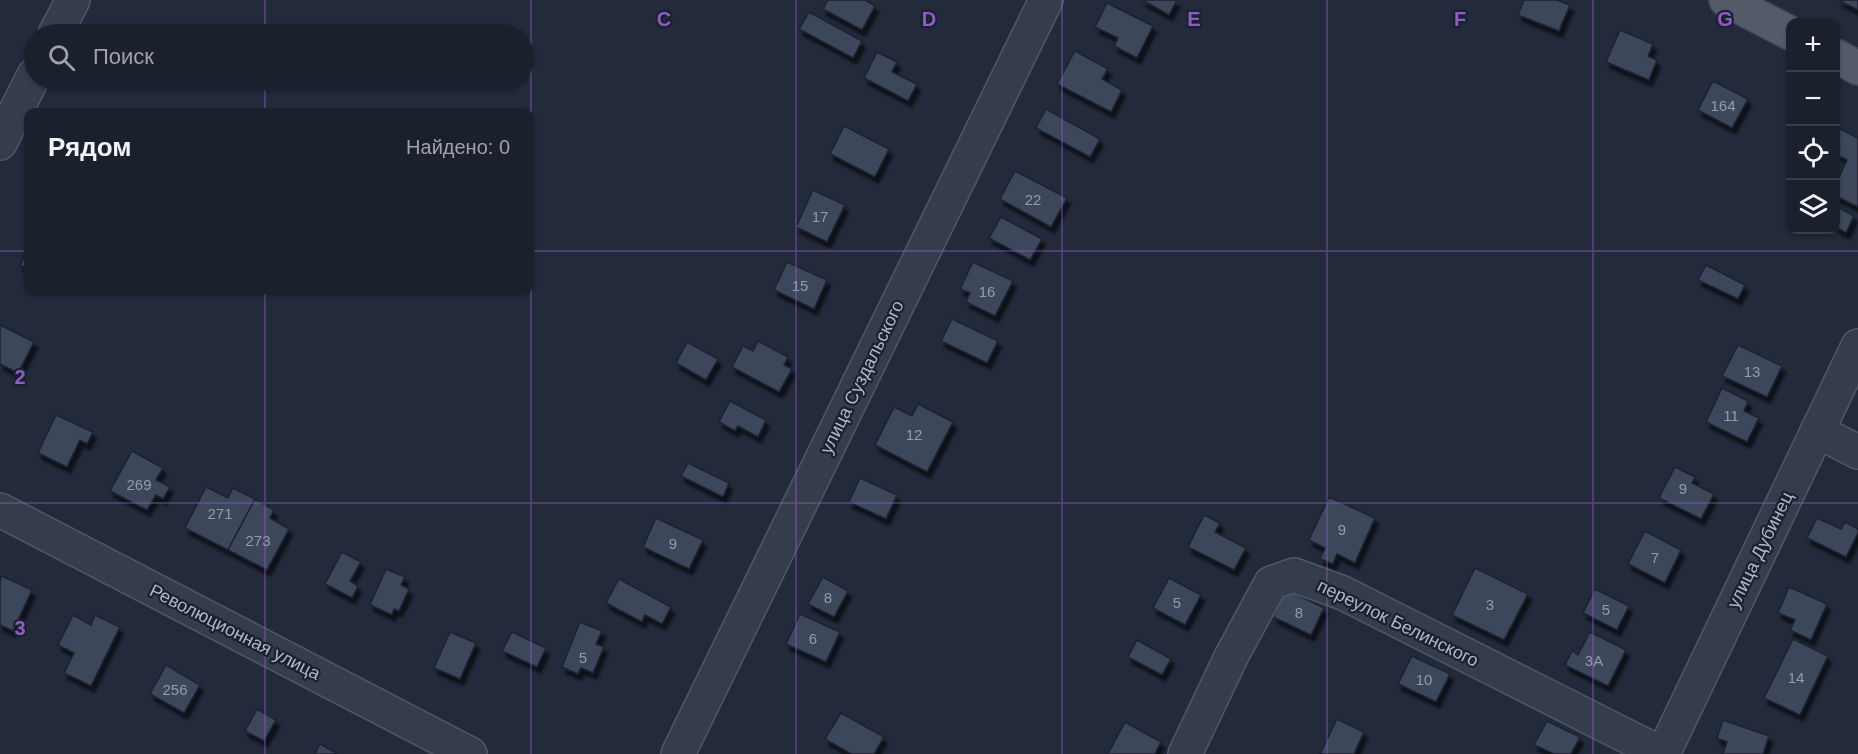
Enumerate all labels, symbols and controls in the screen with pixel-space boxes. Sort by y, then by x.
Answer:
text: C [657,8,671,30]
text: D [922,8,936,30]
text: E [1187,8,1201,30]
text: F [1454,8,1466,30]
text: G [1717,8,1733,30]
map controls [1786,18,1840,234]
button: + [1786,18,1840,72]
search box [24,24,534,90]
icon: search [45,41,78,74]
text: Поиск [93,44,154,69]
button: − [1786,72,1840,126]
house number: 164 [1710,97,1736,114]
button: locate [1786,126,1840,180]
text: Рядом [48,132,131,162]
text: Найдено: 0 [406,136,510,158]
button: layers [1786,180,1840,234]
house number: 22 [1025,191,1041,208]
house number: 17 [812,208,828,225]
house number: 15 [792,277,808,294]
house number: 16 [979,283,995,300]
street label: улица Суздальского [816,297,908,457]
house number: 13 [1744,363,1760,380]
text: 2 [14,366,26,388]
house number: 11 [1723,407,1739,424]
house number: 12 [906,426,922,443]
house number: 269 [126,476,152,493]
house number: 9 [1679,480,1687,497]
street label: улица Дубинец [1723,489,1797,611]
house number: 271 [207,505,233,522]
house number: 9 [1338,521,1346,538]
house number: 273 [245,532,271,549]
house number: 9 [669,535,677,552]
house number: 7 [1651,549,1659,566]
street label: переулок Белинского [1314,575,1482,671]
street label: Революционная улица [146,580,324,684]
house number: 8 [824,589,832,606]
house number: 5 [1173,594,1181,611]
house number: 3 [1486,596,1494,613]
house number: 5 [1602,601,1610,618]
house number: 8 [1295,604,1303,621]
text: 3 [14,617,26,639]
house number: 6 [809,630,817,647]
house number: 5 [579,649,587,666]
house number: 3А [1585,652,1603,669]
house number: 14 [1788,669,1804,686]
house number: 10 [1416,671,1432,688]
house number: 256 [162,681,188,698]

